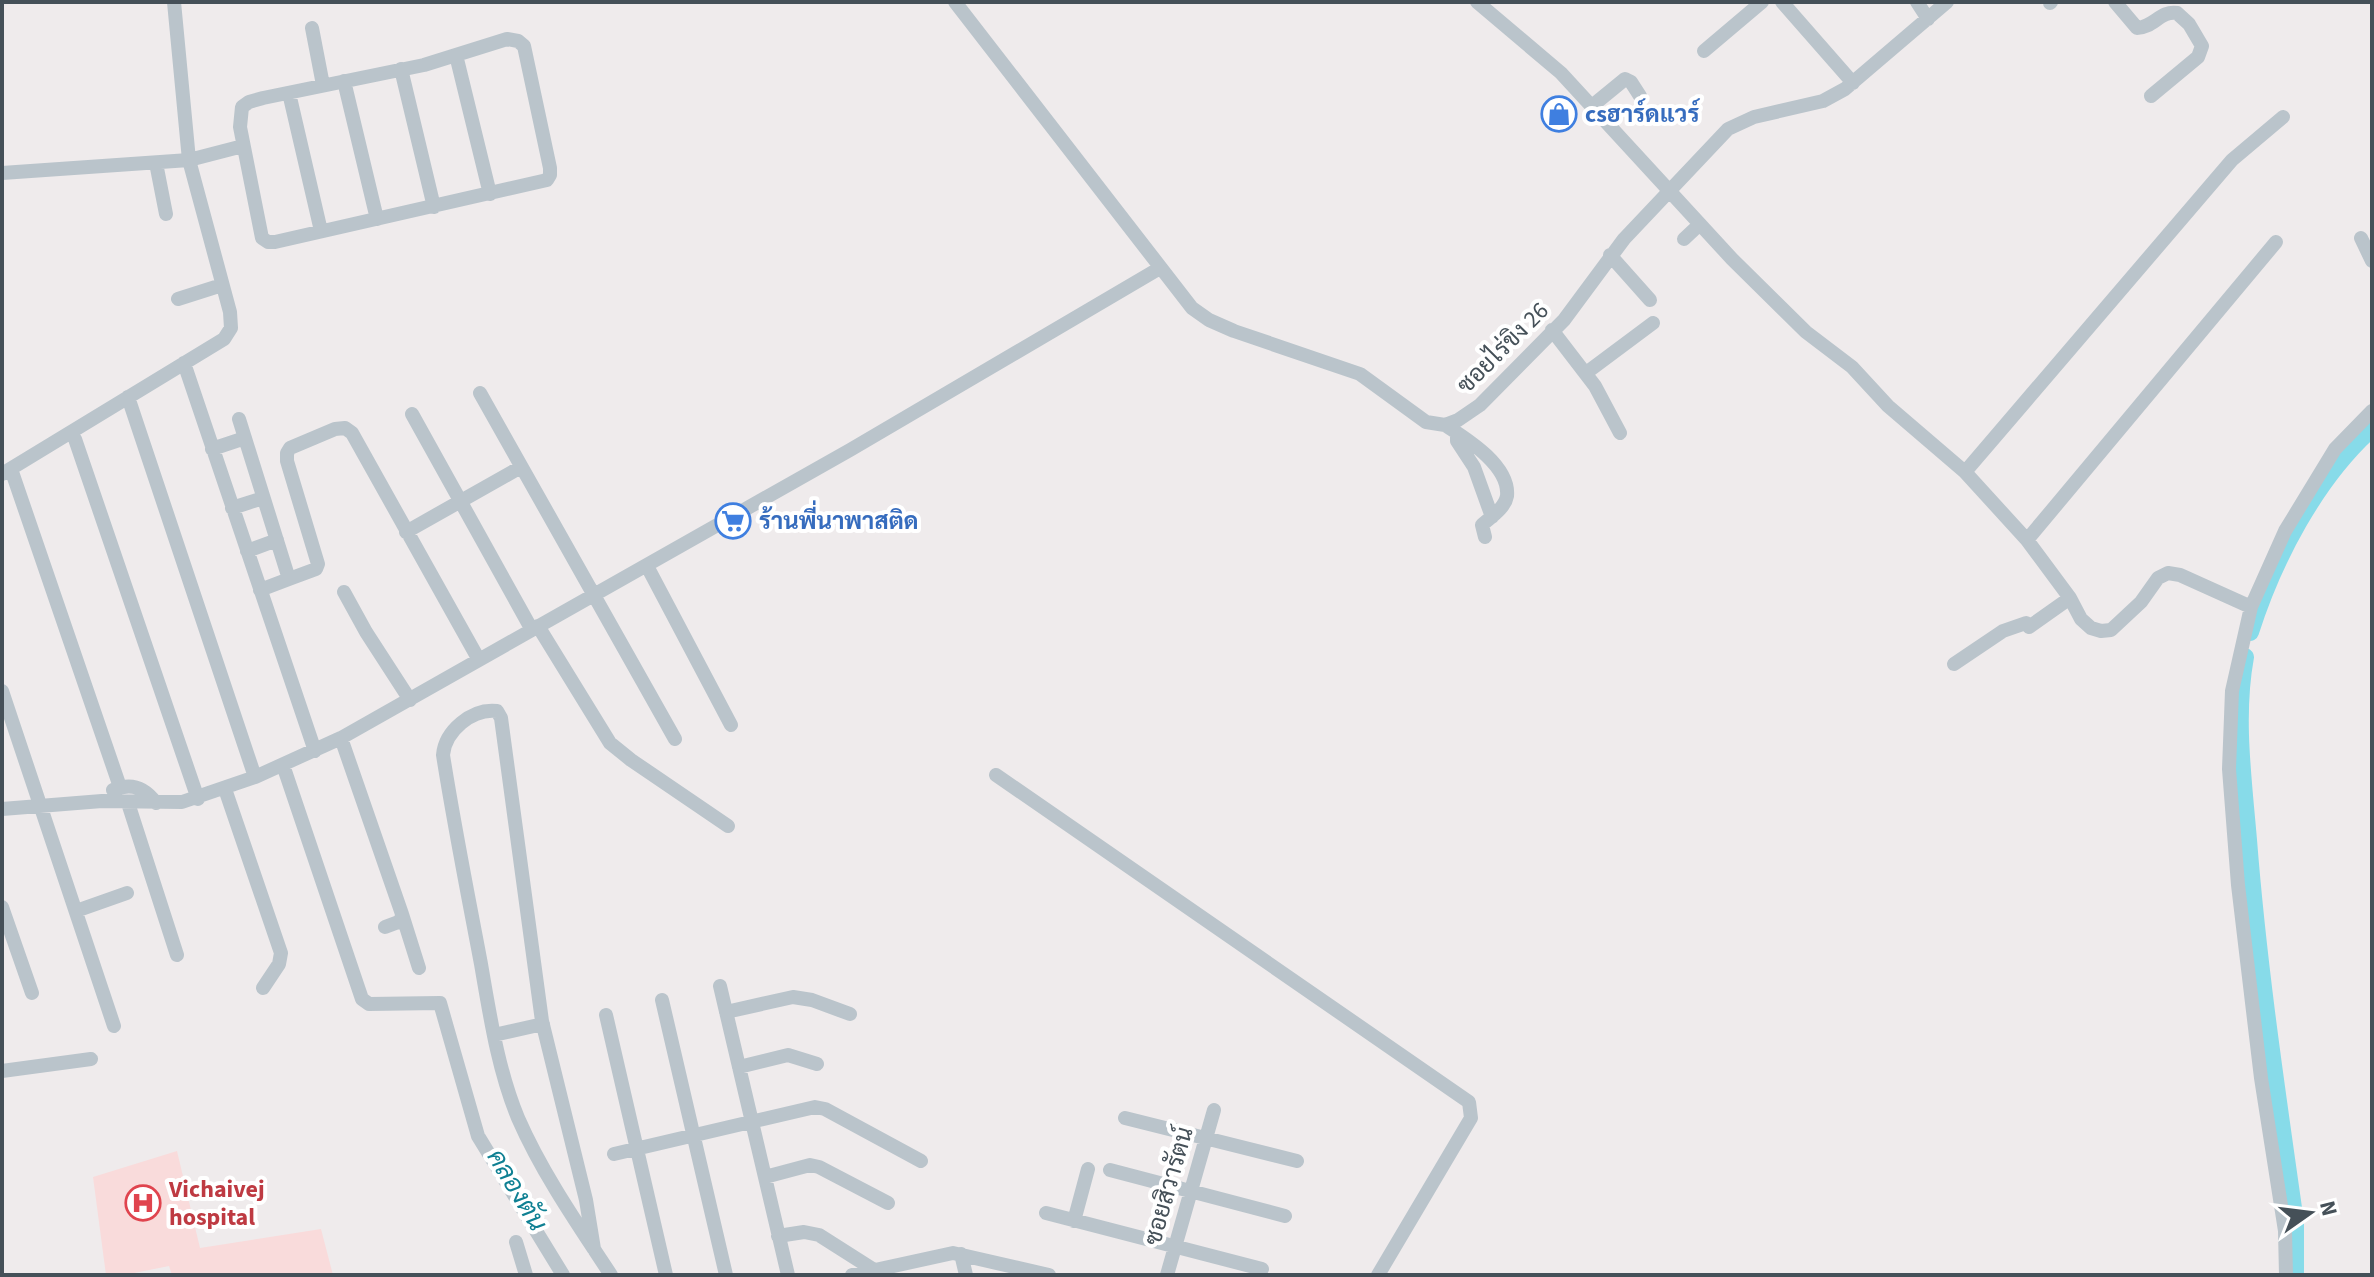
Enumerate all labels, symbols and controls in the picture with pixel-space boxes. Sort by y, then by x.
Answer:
shop icon: csฮาร์ดแวร์ [1540,95,1578,133]
place label: csฮาร์ดแวร์ [1585,97,1701,132]
street label: ซอยไร่ขิง 26 [1449,294,1557,402]
place label: ร้านพี่นาพาสติด [759,500,919,539]
supermarket icon: ร้านพี่นาพาสติด [714,502,752,540]
street label: ซอยสิวารัตน์ [1135,1123,1203,1249]
water label: คลองตัน [478,1142,556,1239]
place label: Vichaivej hospital [168,1172,265,1235]
north arrow [2270,1173,2350,1253]
hospital icon: Vichaivej hospital [124,1184,162,1222]
text: N [2311,1197,2346,1219]

